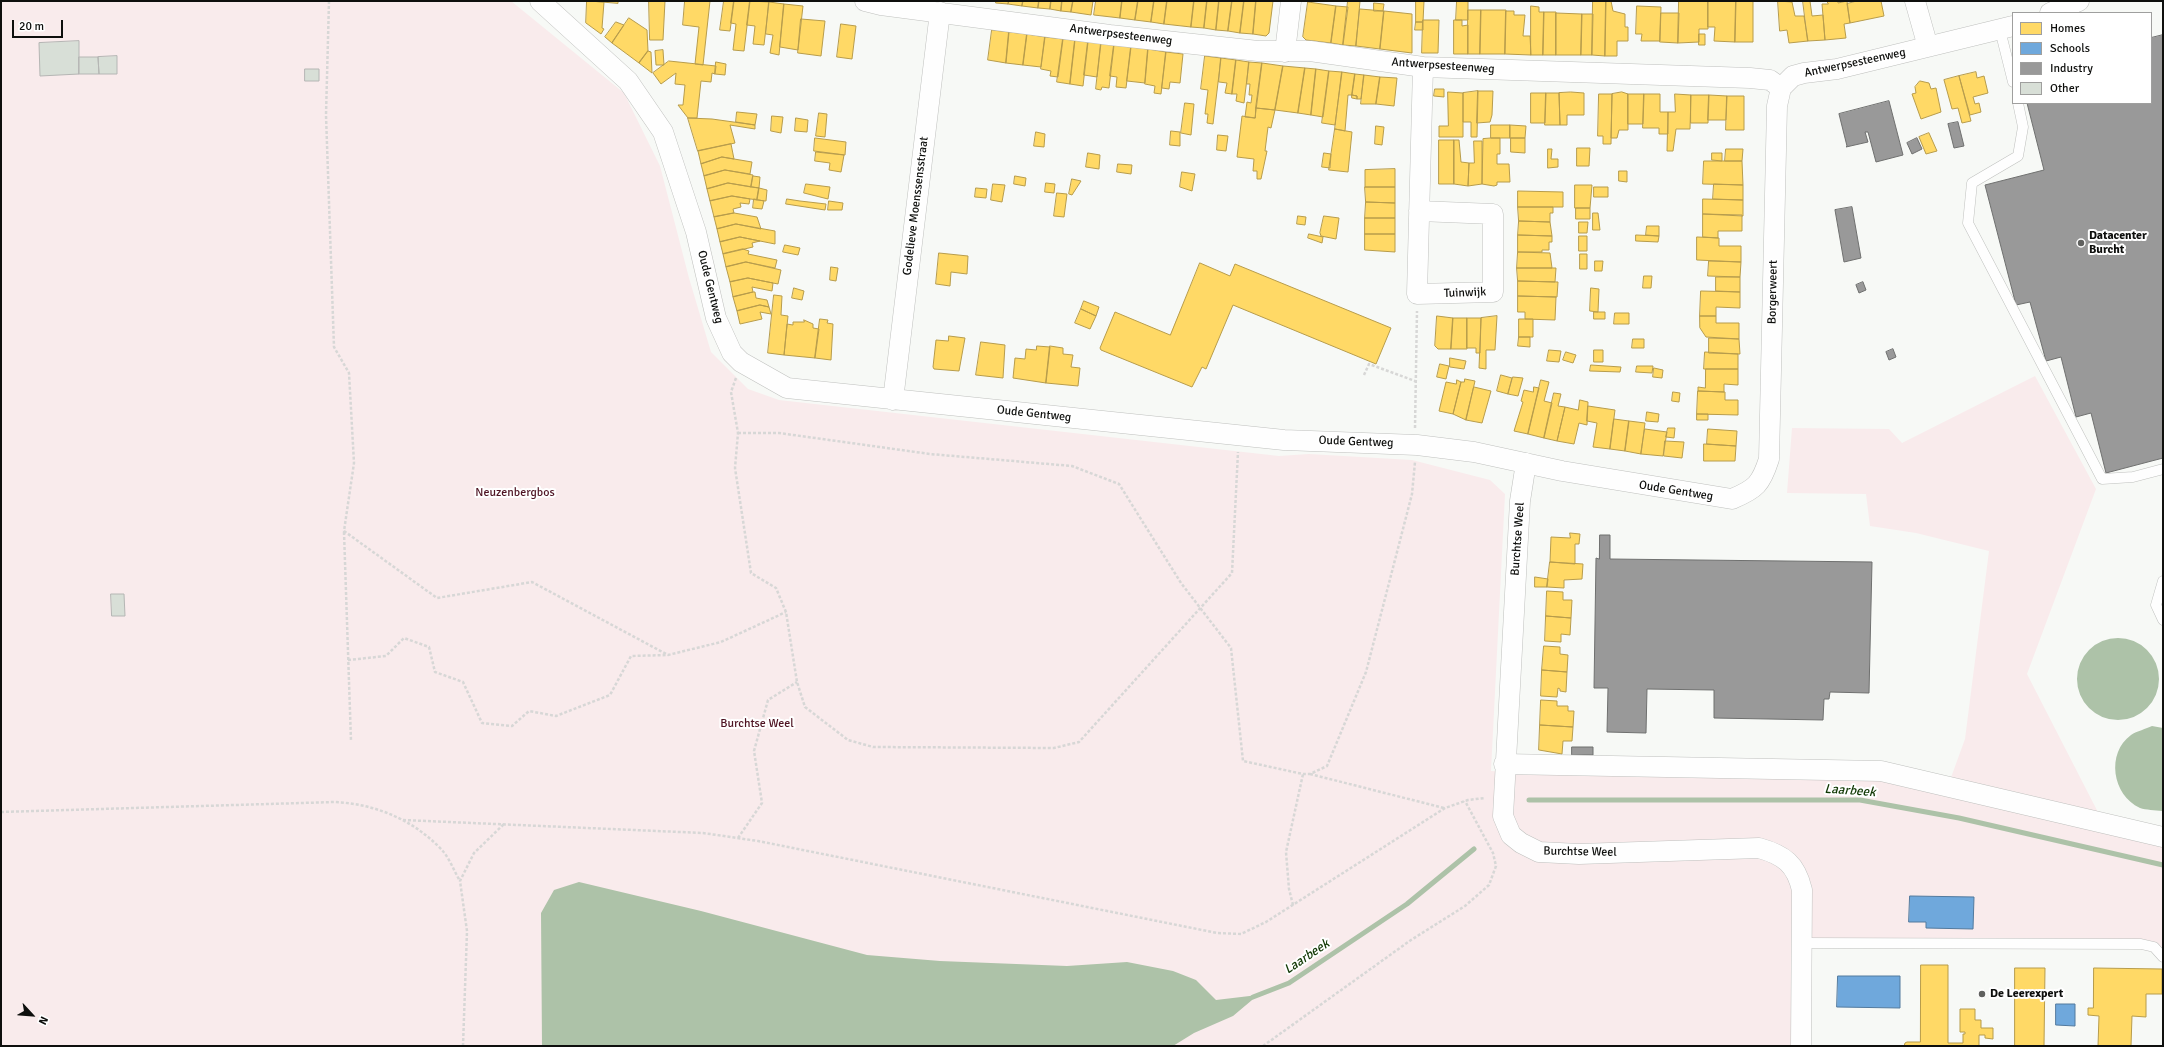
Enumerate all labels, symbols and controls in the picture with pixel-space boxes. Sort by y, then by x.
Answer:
scale bar [14,12,65,38]
legend [2012,12,2152,104]
text: 20 m [19,19,44,34]
text: Homes [2050,21,2085,36]
street label: Antwerpsesteenweg [1069,22,1173,48]
text: Schools [2050,41,2090,56]
street label: Antwerpsesteenweg [1803,45,1907,81]
street label: Antwerpsesteenweg [1391,55,1495,77]
text: Industry [2050,61,2093,76]
text: Other [2050,81,2079,96]
street label: Godelieve Moenssensstraat [900,136,932,276]
place label: Datacenter Burcht [2089,229,2147,257]
marker: Datacenter Burcht [2076,238,2086,248]
street label: Oude Gentweg [694,249,726,325]
street label: Borgerweert [1765,260,1781,324]
street label: Tuinwijk [1444,285,1486,301]
street label: Oude Gentweg [996,403,1072,425]
street label: Oude Gentweg [1318,433,1394,451]
street label: Oude Gentweg [1638,478,1714,504]
park label: Neuzenbergbos [475,486,555,500]
street label: Burchtse Weel [1508,502,1528,576]
park label: Burchtse Weel [720,717,794,731]
water label: Laarbeek [1824,781,1876,801]
street label: Burchtse Weel [1543,844,1617,860]
water label: Laarbeek [1281,936,1333,978]
place label: De Leerexpert [1990,987,2063,1001]
marker: De Leerexpert [1977,989,1987,999]
north arrow [12,995,52,1035]
text: N [36,1014,51,1027]

